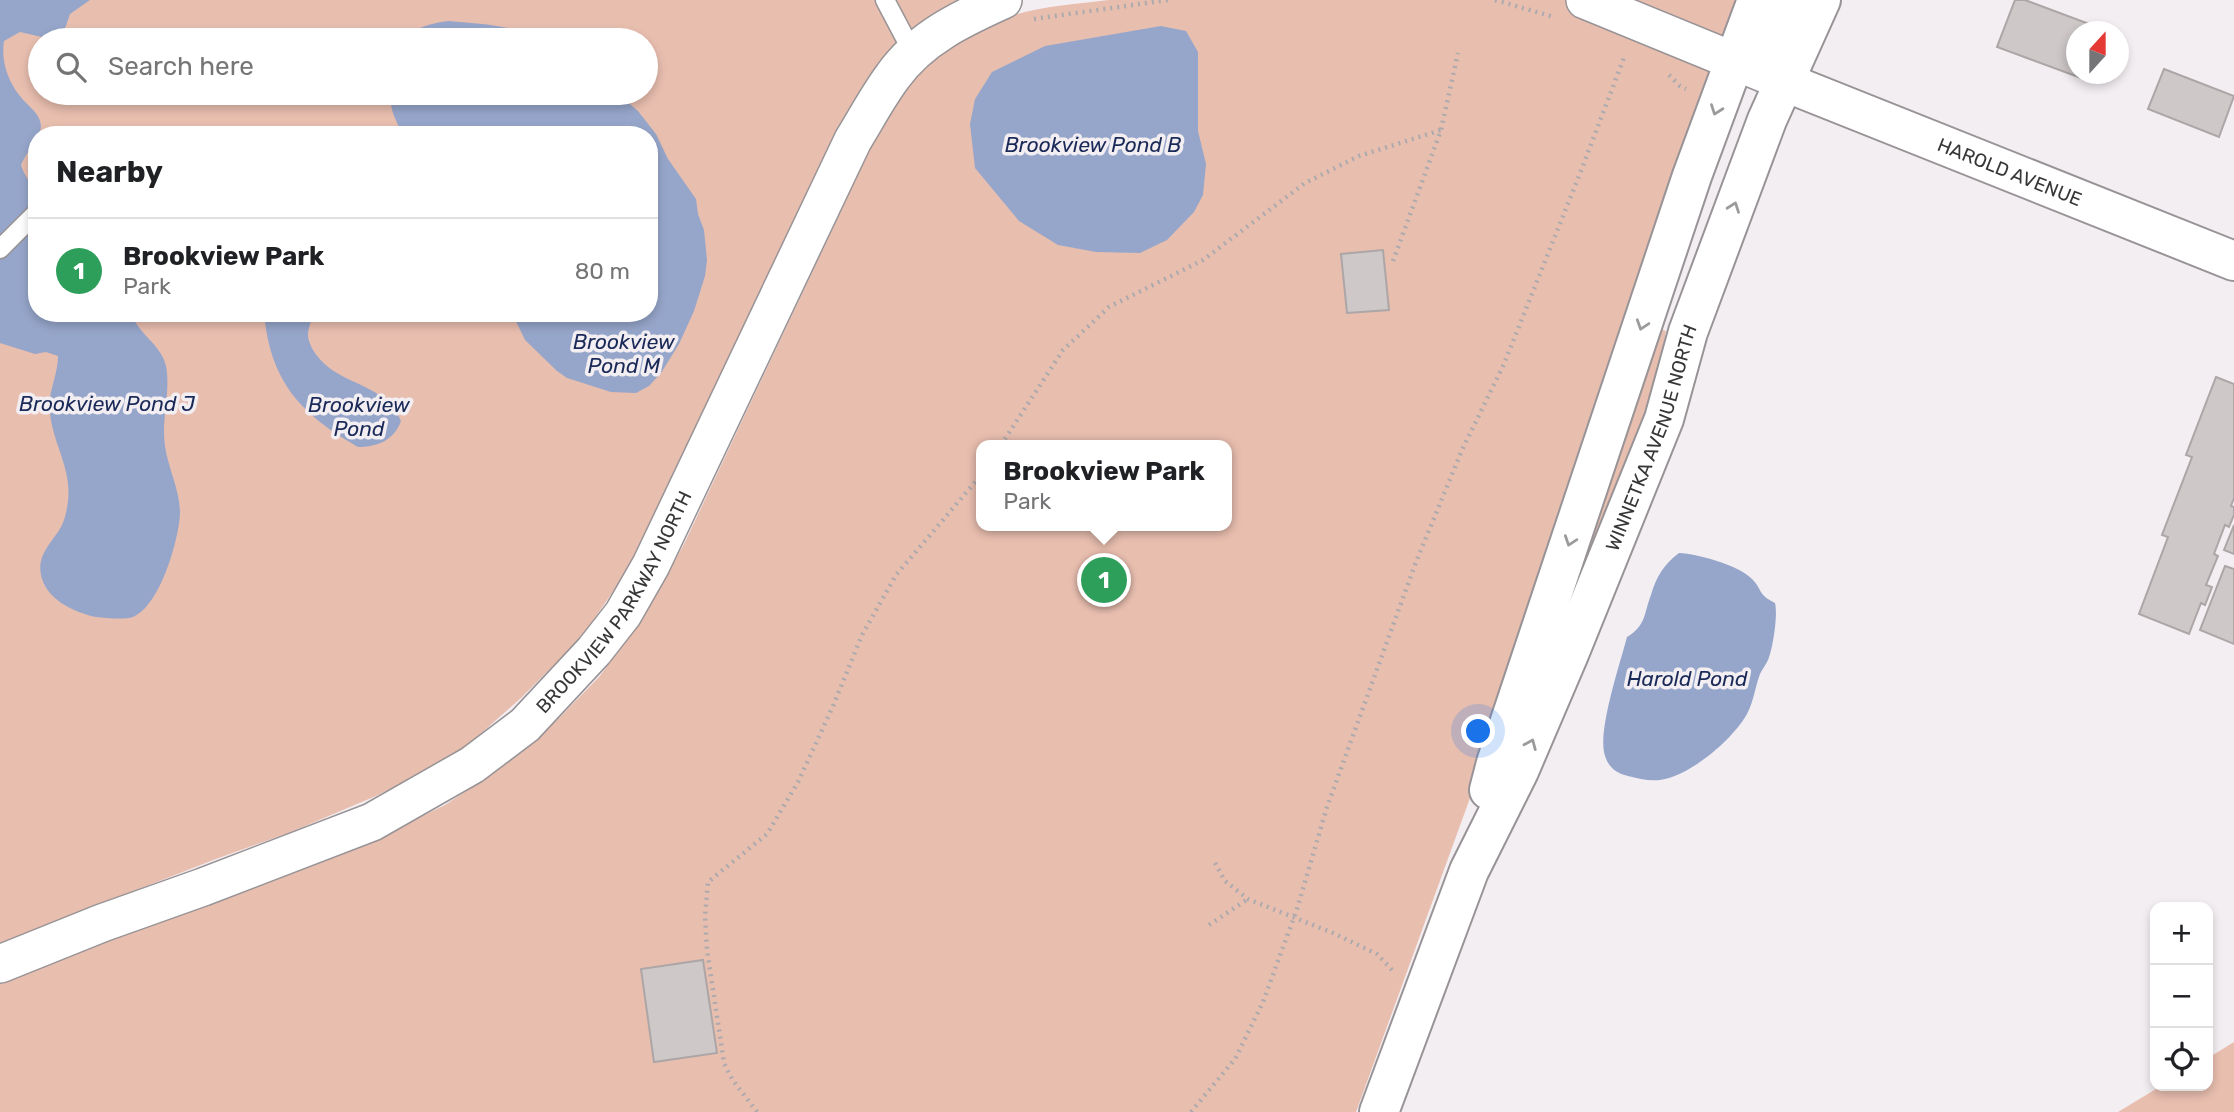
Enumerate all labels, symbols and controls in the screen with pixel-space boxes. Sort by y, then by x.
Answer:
north arrow [2066,21,2129,84]
search box [28,28,658,105]
icon: search [52,48,90,86]
text: Search here [108,51,254,82]
one-way arrow [1711,104,1725,116]
water label: Brookview Pond B [1005,132,1181,157]
street label: HAROLD AVENUE [1934,133,2085,211]
text: Nearby [56,154,163,190]
one-way arrow [1726,202,1740,214]
text: Brookview Park [123,241,324,272]
text: 1 [73,257,85,285]
text: 80 m [575,257,630,285]
text: Park [123,272,171,300]
one-way arrow [1636,319,1651,331]
street label: WINNETKA AVENUE NORTH [1600,321,1701,554]
water label: Brookview Pond M [573,329,676,378]
water label: Brookview Pond J [19,391,196,416]
water label: Brookview Pond [308,392,411,441]
popup [976,440,1232,531]
text: Brookview Park [1003,456,1205,487]
street label: BROOKVIEW PARKWAY NORTH [531,487,696,717]
text: Park [1003,487,1051,515]
one-way arrow [1564,534,1578,547]
pin: 1 [1081,554,1127,606]
water label: Harold Pond [1627,666,1748,691]
your location [1461,714,1495,748]
one-way arrow [1523,739,1537,751]
map controls [2150,902,2213,1091]
button: + [2150,902,2213,965]
button: − [2150,965,2213,1028]
button: locate [2150,1028,2213,1091]

